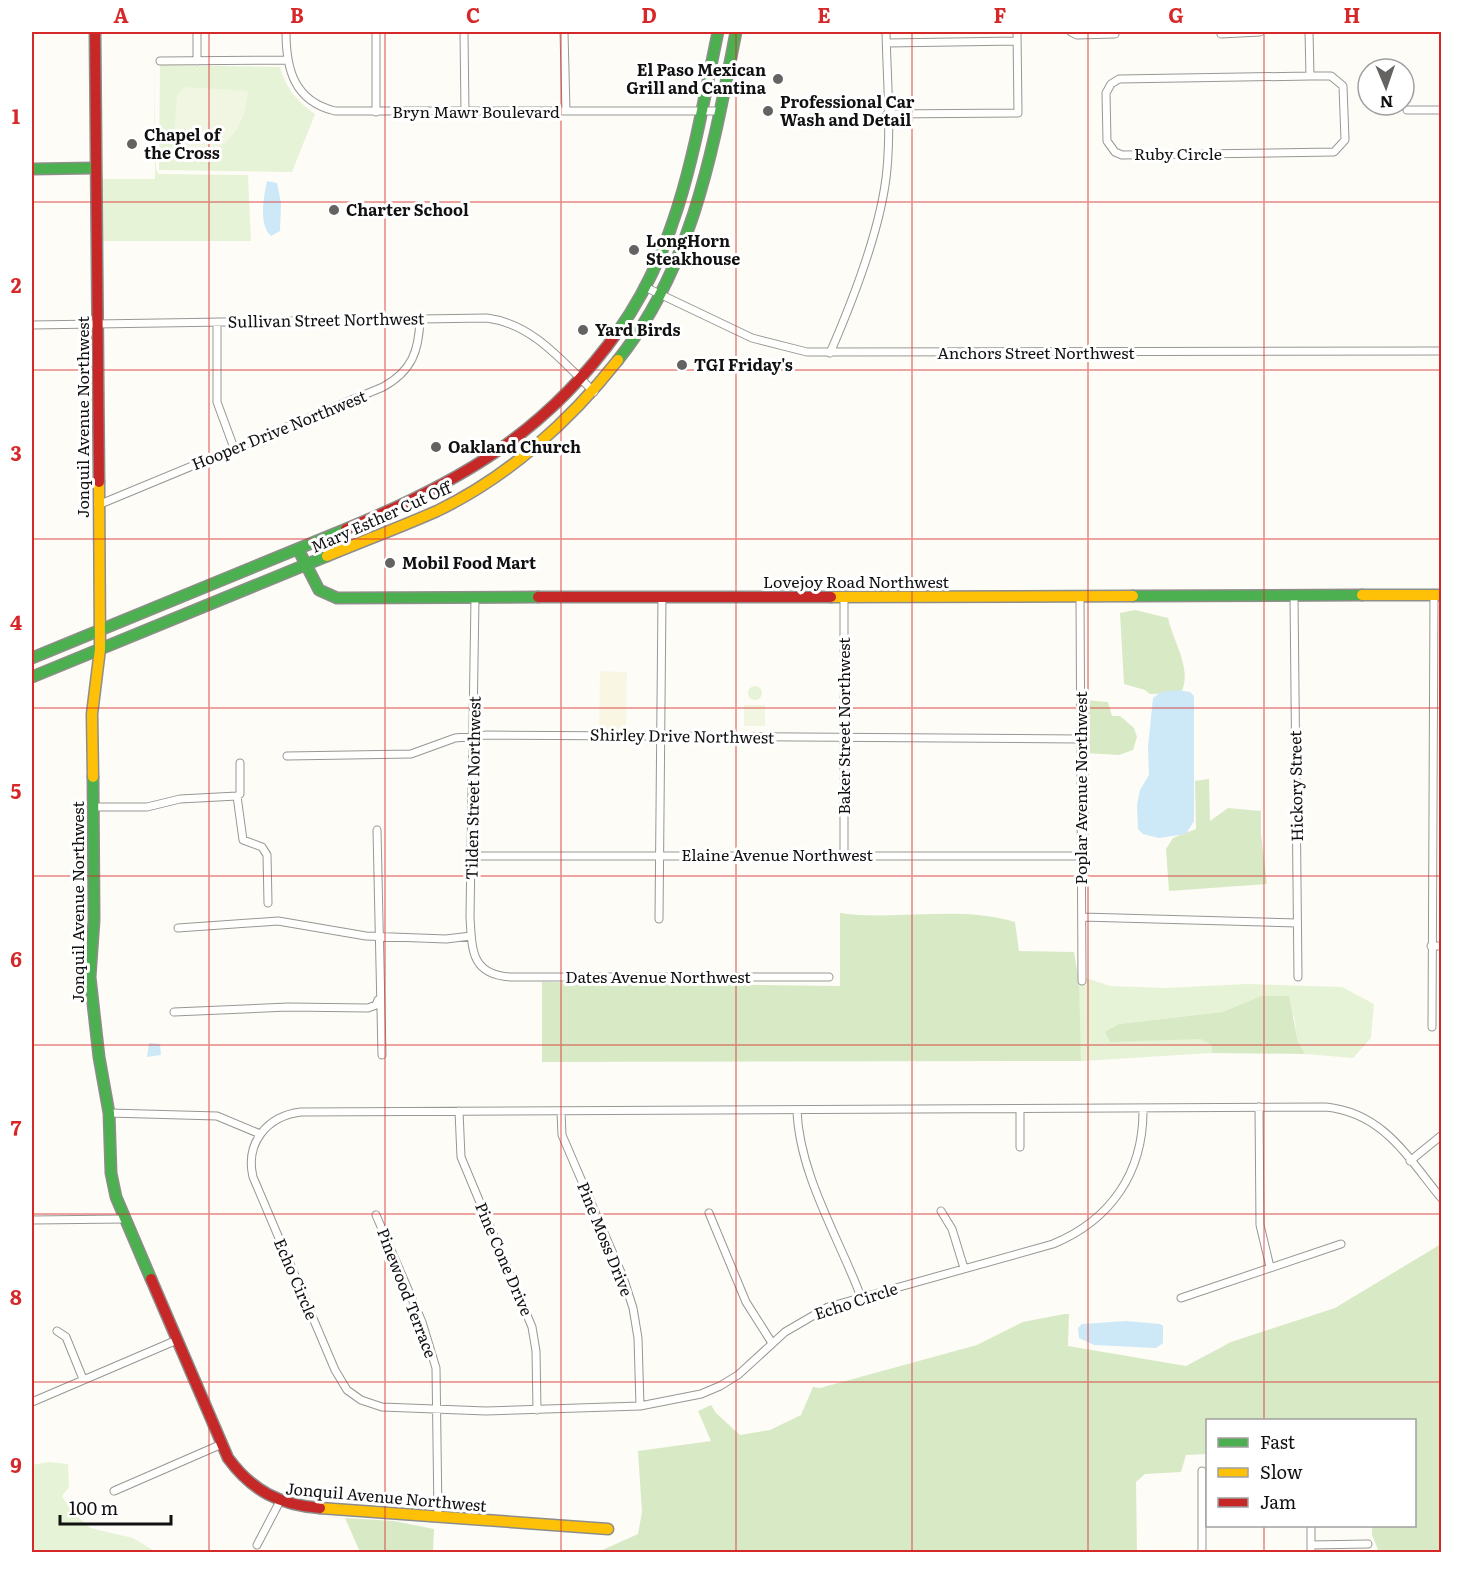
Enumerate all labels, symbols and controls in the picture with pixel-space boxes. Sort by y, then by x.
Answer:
text: A [113,0,129,29]
text: B [290,0,304,29]
text: C [466,0,480,29]
text: D [641,0,657,29]
text: E [817,0,831,29]
text: F [994,0,1007,29]
text: G [1168,0,1184,29]
text: H [1344,0,1360,29]
place label: El Paso Mexican Grill and Cantina [626,57,767,99]
north arrow [1356,57,1416,117]
marker: El Paso Mexican Grill and Cantina [771,72,785,86]
place label: Professional Car Wash and Detail [780,89,915,131]
text: N [1379,91,1394,115]
street label: Bryn Mawr Boulevard [392,99,560,123]
text: 1 [12,100,20,130]
marker: Professional Car Wash and Detail [761,104,775,118]
place label: Chapel of the Cross [144,122,223,164]
marker: Chapel of the Cross [125,137,139,151]
street label: Ruby Circle [1134,141,1222,165]
place label: Charter School [346,197,469,221]
marker: Charter School [327,203,341,217]
place label: LongHorn Steakhouse [646,228,740,270]
marker: LongHorn Steakhouse [627,243,641,257]
text: 2 [11,269,22,299]
street label: Sullivan Street Northwest [228,305,425,333]
street label: Jonquil Avenue Northwest [70,316,94,518]
place label: Yard Birds [595,317,680,341]
marker: Yard Birds [576,323,590,337]
street label: Anchors Street Northwest [937,340,1135,364]
place label: TGI Friday's [694,352,793,376]
marker: TGI Friday's [675,358,689,372]
street label: Hooper Drive Northwest [188,383,370,475]
place label: Oakland Church [448,434,581,458]
text: 3 [10,437,22,467]
marker: Oakland Church [429,440,443,454]
street label: Mary Esther Cut Off [307,474,456,558]
place label: Mobil Food Mart [402,550,536,574]
marker: Mobil Food Mart [383,556,397,570]
street label: Lovejoy Road Northwest [763,569,950,593]
text: 4 [10,606,22,636]
street label: Baker Street Northwest [831,637,855,815]
street label: Poplar Avenue Northwest [1068,691,1092,885]
street label: Tilden Street Northwest [458,695,486,880]
street label: Shirley Drive Northwest [590,721,775,749]
street label: Hickory Street [1282,730,1308,842]
text: 5 [11,775,22,805]
street label: Jonquil Avenue Northwest [65,801,89,1003]
street label: Elaine Avenue Northwest [681,842,873,866]
text: 6 [10,943,22,973]
street label: Dates Avenue Northwest [565,964,751,988]
text: 7 [11,1112,22,1142]
street label: Pine Moss Drive [572,1178,640,1299]
street label: Pine Cone Drive [470,1198,540,1319]
street label: Pinewood Terrace [372,1224,444,1361]
street label: Echo Circle [269,1234,325,1323]
street label: Echo Circle [811,1275,901,1325]
text: 8 [10,1281,22,1311]
legend [1206,1419,1416,1527]
text: Fast [1260,1428,1296,1455]
text: 9 [10,1449,22,1479]
text: Slow [1260,1458,1303,1485]
street label: Jonquil Avenue Northwest [285,1475,488,1517]
scale bar [60,1488,171,1526]
text: Jam [1260,1488,1296,1515]
text: 100 m [69,1494,118,1521]

